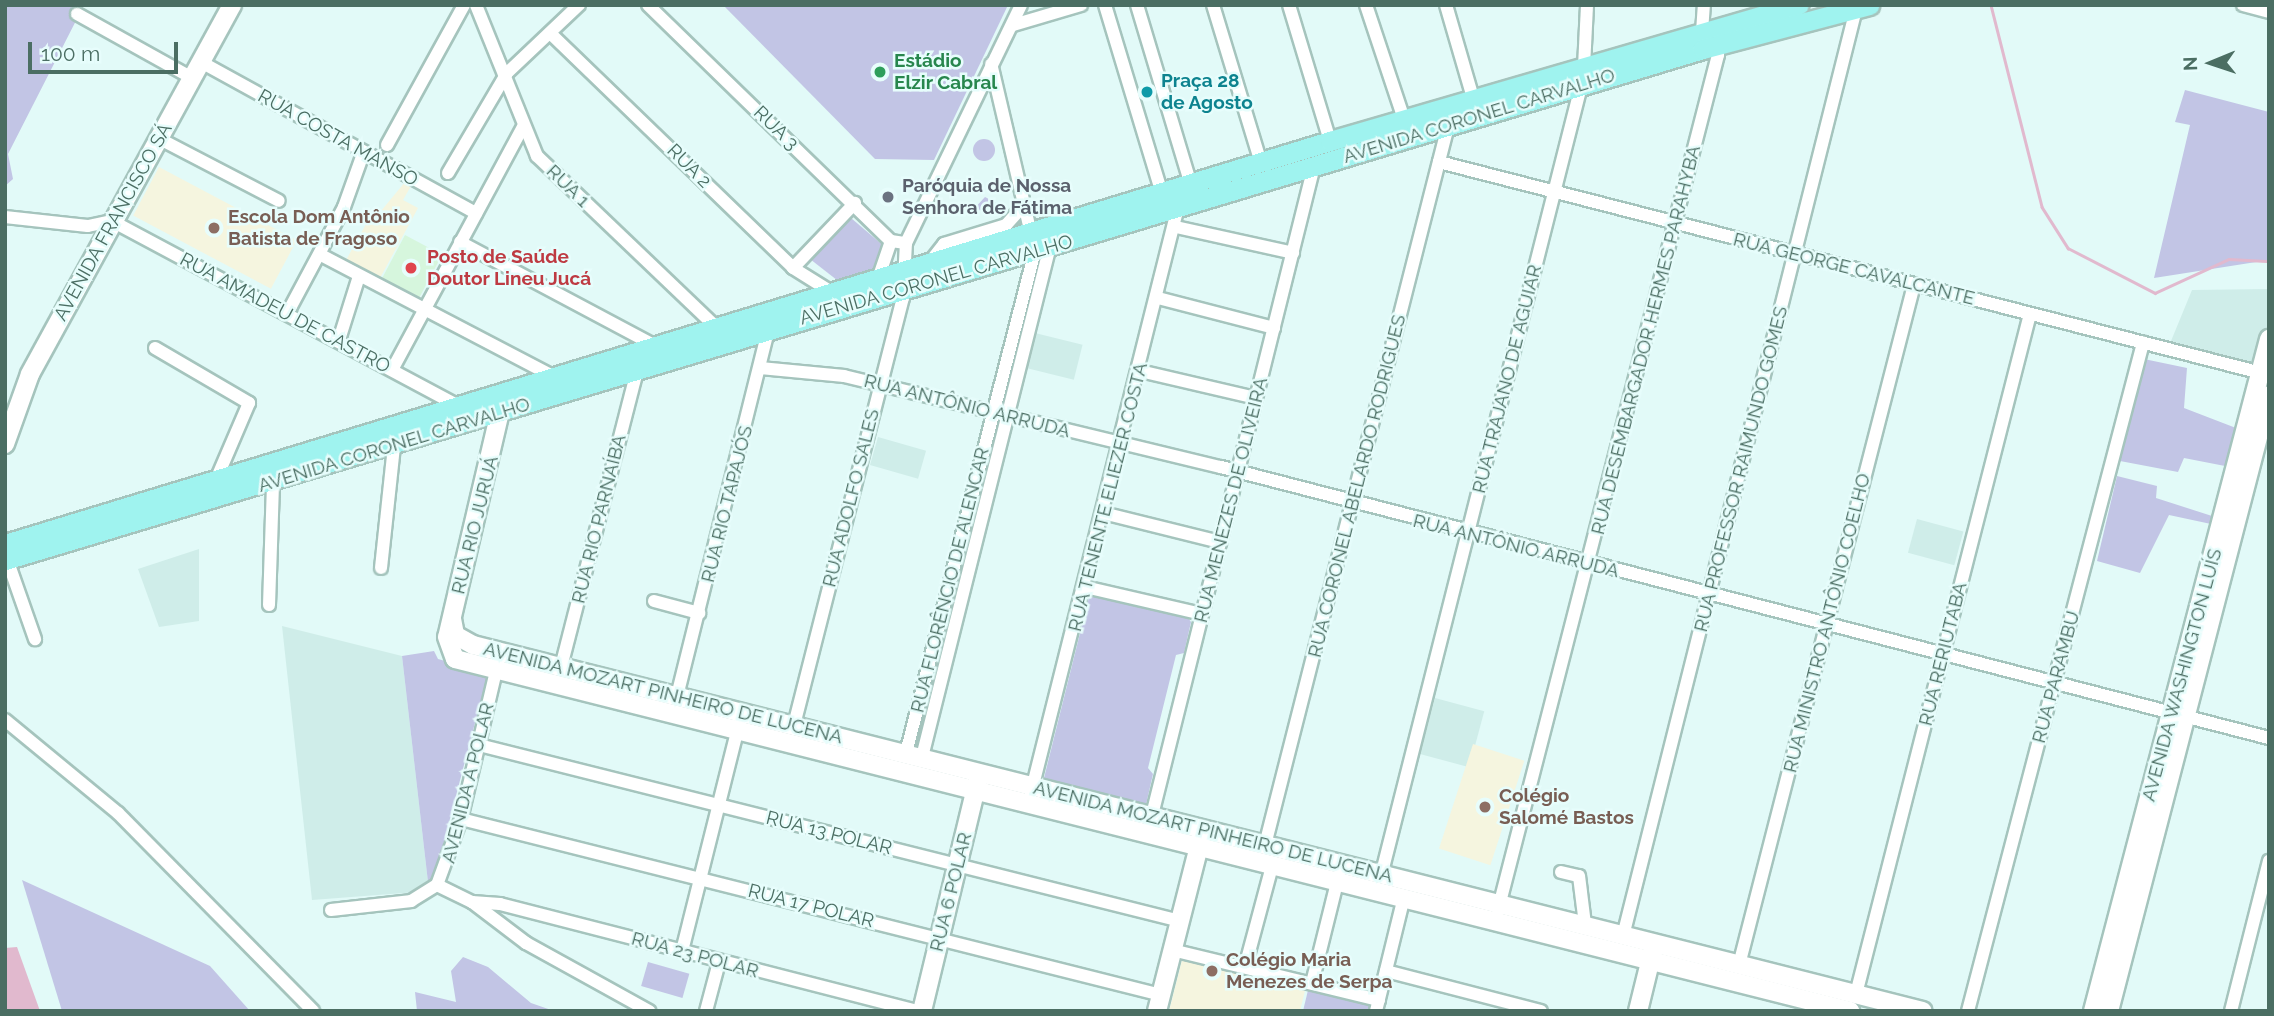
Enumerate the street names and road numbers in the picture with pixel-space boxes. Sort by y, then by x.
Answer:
street label: AVENIDA CORONEL CARVALHO [1340,64,1618,168]
street label: RUA COSTA MANSO [254,84,422,192]
street label: RUA 3 [749,101,803,155]
street label: AVENIDA FRANCISCO SÁ [49,119,177,325]
street label: RUA 2 [662,139,716,193]
street label: RUA DESEMBARGADOR HERMES PARAHYBA [1586,143,1706,537]
street label: RUA 1 [541,160,595,212]
street label: RUA GEORGE CAVALCANTE [1731,228,1977,310]
street label: AVENIDA CORONEL CARVALHO [796,230,1076,330]
street label: RUA AMADEU DE CASTRO [176,248,394,378]
street label: RUA TRAJANO DE AGUIAR [1467,262,1547,496]
street label: RUA PROFESSOR RAIMUNDO GOMES [1689,303,1793,635]
street label: RUA CORONEL ABELARDO RODRIGUES [1303,311,1411,661]
street label: RUA TENENTE ELIEZER COSTA [1063,360,1153,634]
street label: RUA ANTÔNIO ARRUDA [861,369,1073,443]
street label: RUA MENEZES DE OLIVEIRA [1189,375,1273,625]
street label: AVENIDA CORONEL CARVALHO [255,393,533,497]
street label: RUA ADOLFO SALES [818,406,884,590]
street label: RUA RIO TAPAJÓS [696,423,758,585]
street label: RUA RIO PARNAÍBA [567,432,631,606]
street label: RUA FLORÊNCIO DE ALENCAR [906,444,994,716]
street label: RUA RIO JURUÁ [447,453,503,597]
street label: RUA MINISTRO ANTÔNIO COELHO [1779,470,1875,776]
street label: RUA ANTÔNIO ARRUDA [1410,509,1622,583]
street label: AVENIDA WASHINGTON LUÍS [2137,545,2227,805]
street label: RUA RERIUTABA [1914,580,1972,728]
street label: RUA PARAMBU [2027,608,2085,746]
street label: AVENIDA MOZART PINHEIRO DE LUCENA [481,637,845,749]
street label: AVENIDA A POLAR [437,699,499,867]
street label: AVENIDA MOZART PINHEIRO DE LUCENA [1031,776,1395,888]
street label: RUA 13 POLAR [763,806,895,860]
street label: RUA 6 POLAR [925,830,977,954]
street label: RUA 17 POLAR [745,879,877,933]
street label: RUA 23 POLAR [629,927,761,983]

